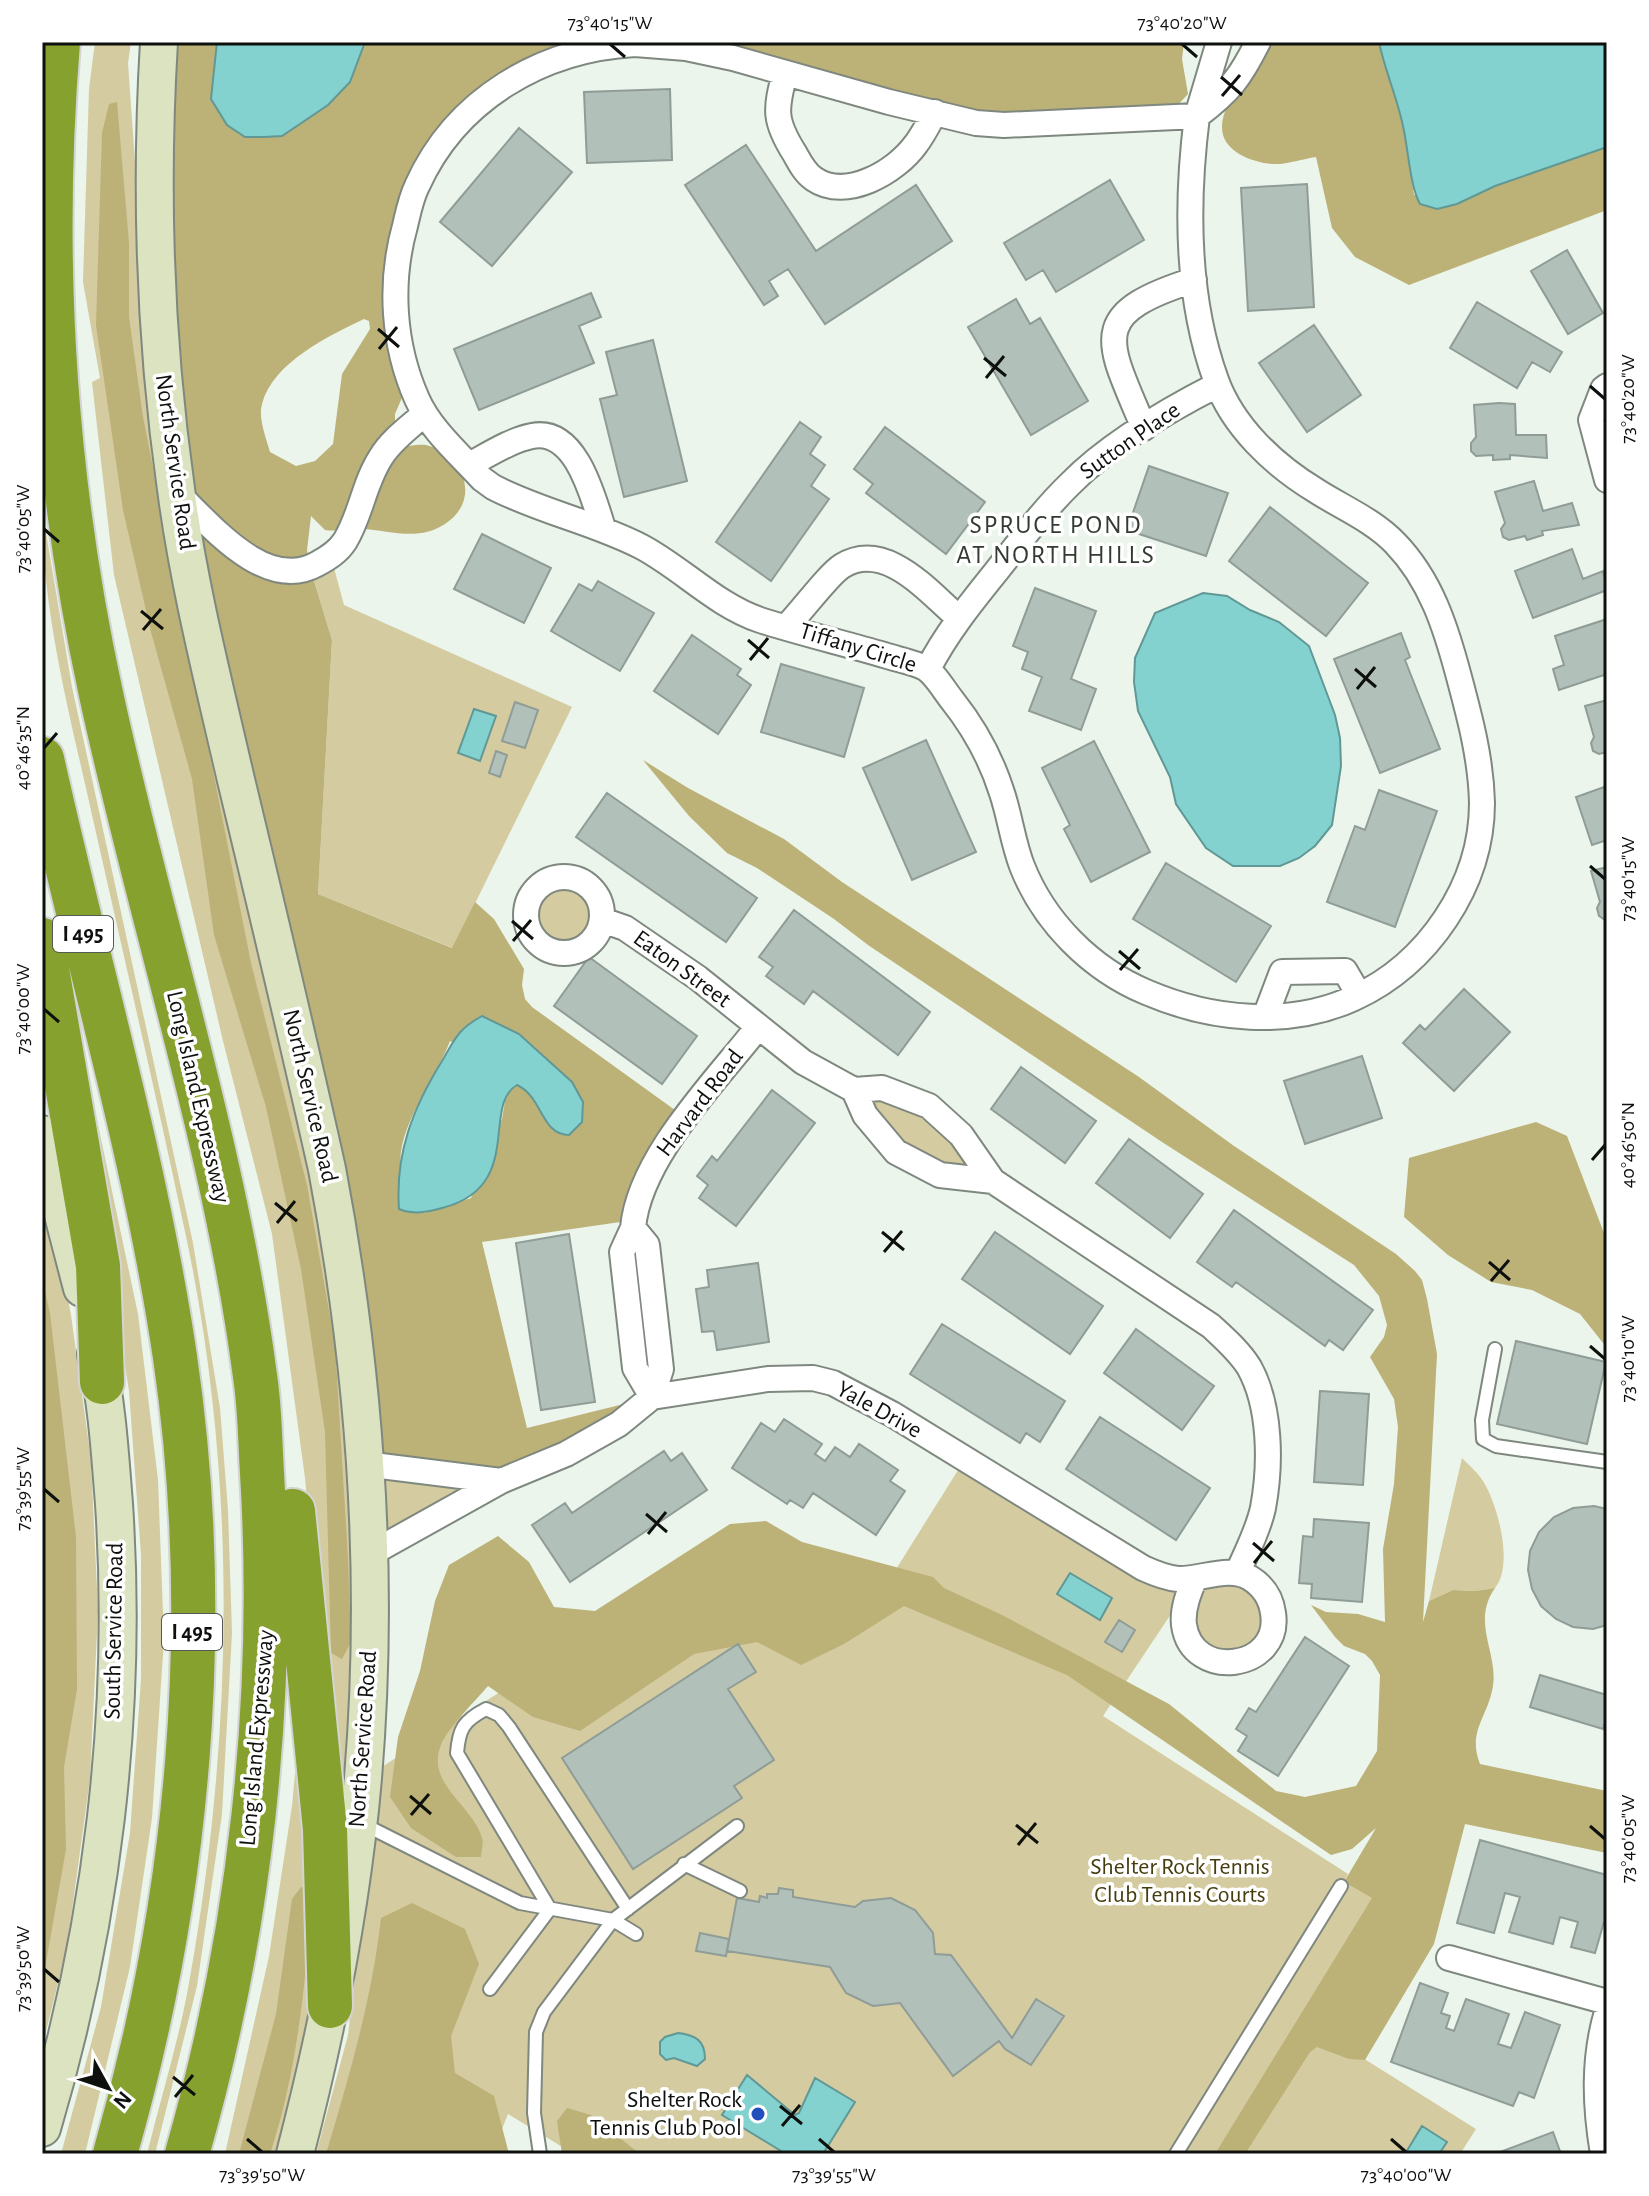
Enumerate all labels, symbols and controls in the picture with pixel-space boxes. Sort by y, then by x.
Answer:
text: 73°40'15"W [568,13,653,33]
text: 73°40'20"W [1137,13,1227,33]
text: 73°40'20"W [1618,354,1638,444]
street label: North Service Road [151,373,199,551]
street label: Sutton Place [1076,398,1184,484]
text: 73°40'05"W [13,485,33,573]
district label: SPRUCE POND AT NORTH HILLS [956,512,1156,568]
street label: Tiffany Circle [797,619,919,677]
text: 40°46'35"N [13,706,33,790]
text: 73°40'15"W [1618,836,1638,921]
road number: I 495 [53,916,113,952]
street label: Eaton Street [629,926,735,1012]
text: 73°40'00"W [13,963,33,1054]
street label: Long Island Expressway [162,989,234,1205]
street label: North Service Road [278,1007,342,1185]
street label: Harvard Road [652,1045,748,1161]
text: 40°46'50"N [1618,1102,1638,1188]
text: 73°40'10"W [1618,1315,1638,1403]
street label: Yale Drive [832,1377,926,1443]
text: 73°39'55"W [13,1447,33,1531]
street label: South Service Road [100,1542,128,1720]
road number: I 495 [162,1614,222,1650]
street label: Long Island Expressway [236,1629,278,1847]
street label: North Service Road [345,1650,381,1828]
text: 73°40'05"W [1618,1795,1638,1883]
park label: Shelter Rock Tennis Club Tennis Courts [1090,1855,1270,1907]
text: 73°39'50"W [13,1926,33,2012]
north arrow [68,2048,148,2128]
text: N [109,2087,136,2113]
place label: Shelter Rock Tennis Club Pool [590,2088,742,2140]
marker: Shelter Rock Tennis Club Pool [749,2105,767,2123]
text: 73°39'50"W [219,2165,305,2185]
text: 73°39'55"W [792,2165,876,2185]
text: 73°40'00"W [1361,2165,1452,2185]

